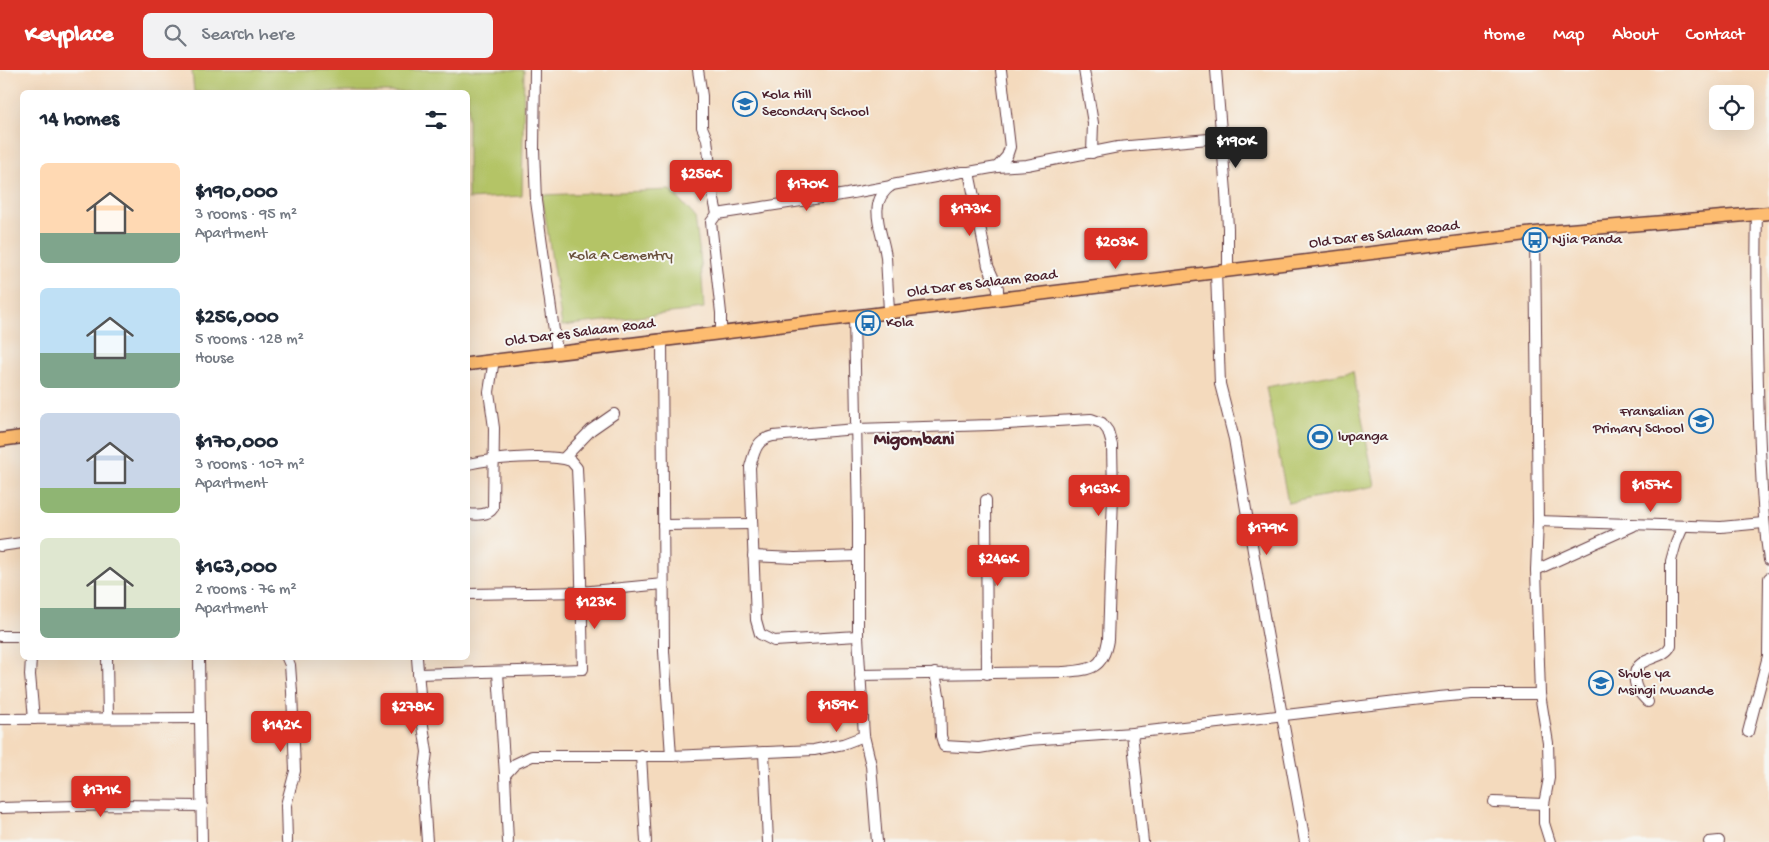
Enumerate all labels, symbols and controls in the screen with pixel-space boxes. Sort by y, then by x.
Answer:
search box [143,13,493,58]
text: Keyplace [25,21,113,50]
icon: search [161,21,189,49]
text: Search here [201,24,295,47]
text: Home [1483,25,1525,46]
text: Map [1553,25,1584,46]
text: About [1612,25,1658,46]
text: Contact [1686,25,1744,46]
map controls [1709,85,1754,130]
button: locate [1709,85,1754,130]
place label: Kola Hill Secondary School [762,86,869,121]
school or university icon: Kola Hill Secondary School [732,91,758,117]
icon: filters [422,106,450,134]
text: 14 homes [40,108,119,133]
pin: $190K [1201,126,1271,169]
text: $190K [1216,133,1256,152]
pin: $256K [666,160,736,202]
text: $256K [681,166,721,185]
pin: $170K [772,170,842,212]
text: $170K [787,176,827,195]
text: $190,000 [195,181,278,206]
icon: home [80,183,140,243]
pin: $173K [935,194,1005,237]
text: $173K [950,201,990,220]
text: 3 rooms · 95 m² [195,206,297,225]
street label: Old Dar es Salaam Road [1308,217,1461,253]
text: Apartment [195,225,267,244]
bus stop icon: Njia Panda [1522,227,1548,253]
pin: $203K [1081,228,1151,270]
place label: Njia Panda [1552,231,1623,249]
text: $203K [1095,234,1137,253]
park label: Kola A Cementry [569,247,674,265]
street label: Old Dar es Salaam Road [906,266,1059,302]
text: $256,000 [195,306,279,331]
icon: home [80,308,140,368]
bus stop icon: Kola [855,310,881,336]
place label: Kola [886,314,914,332]
street label: Old Dar es Salaam Road [504,315,657,351]
text: 5 rooms · 128 m² [195,331,304,350]
text: House [195,350,234,369]
place label: Fransalian Primary School [1592,403,1684,438]
school or university icon: Fransalian Primary School [1688,408,1714,434]
sports icon: lupanga [1307,424,1333,450]
place label: lupanga [1338,428,1389,446]
district label: Migombani [874,430,954,451]
text: $170,000 [195,431,278,456]
icon: home [80,433,140,493]
text: 3 rooms · 107 m² [195,456,305,475]
pin: $157K [1616,470,1686,513]
pin: $163K [1064,474,1134,517]
text: Apartment [195,475,267,494]
text: $157K [1631,477,1671,496]
text: $163K [1080,481,1118,500]
pin: $179K [1232,514,1302,556]
text: $179K [1248,520,1286,539]
pin: $246K [963,544,1033,587]
text: $246K [978,551,1018,570]
text: $163,000 [195,556,277,581]
icon: home [80,558,140,618]
text: 2 rooms · 76 m² [195,581,297,600]
pin: $123K [560,588,630,630]
text: $123K [576,594,614,613]
text: Apartment [195,600,267,619]
place label: Shule ya Msingi Mwande [1618,665,1714,700]
school or university icon: Shule ya Msingi Mwande [1588,670,1614,696]
pin: $159K [802,690,872,733]
pin: $278K [377,692,447,735]
text: $159K [818,697,856,716]
text: $278K [392,699,432,718]
pin: $142K [246,710,316,753]
text: $142K [262,717,300,736]
pin: $171K [66,776,136,818]
text: $171K [82,782,120,801]

